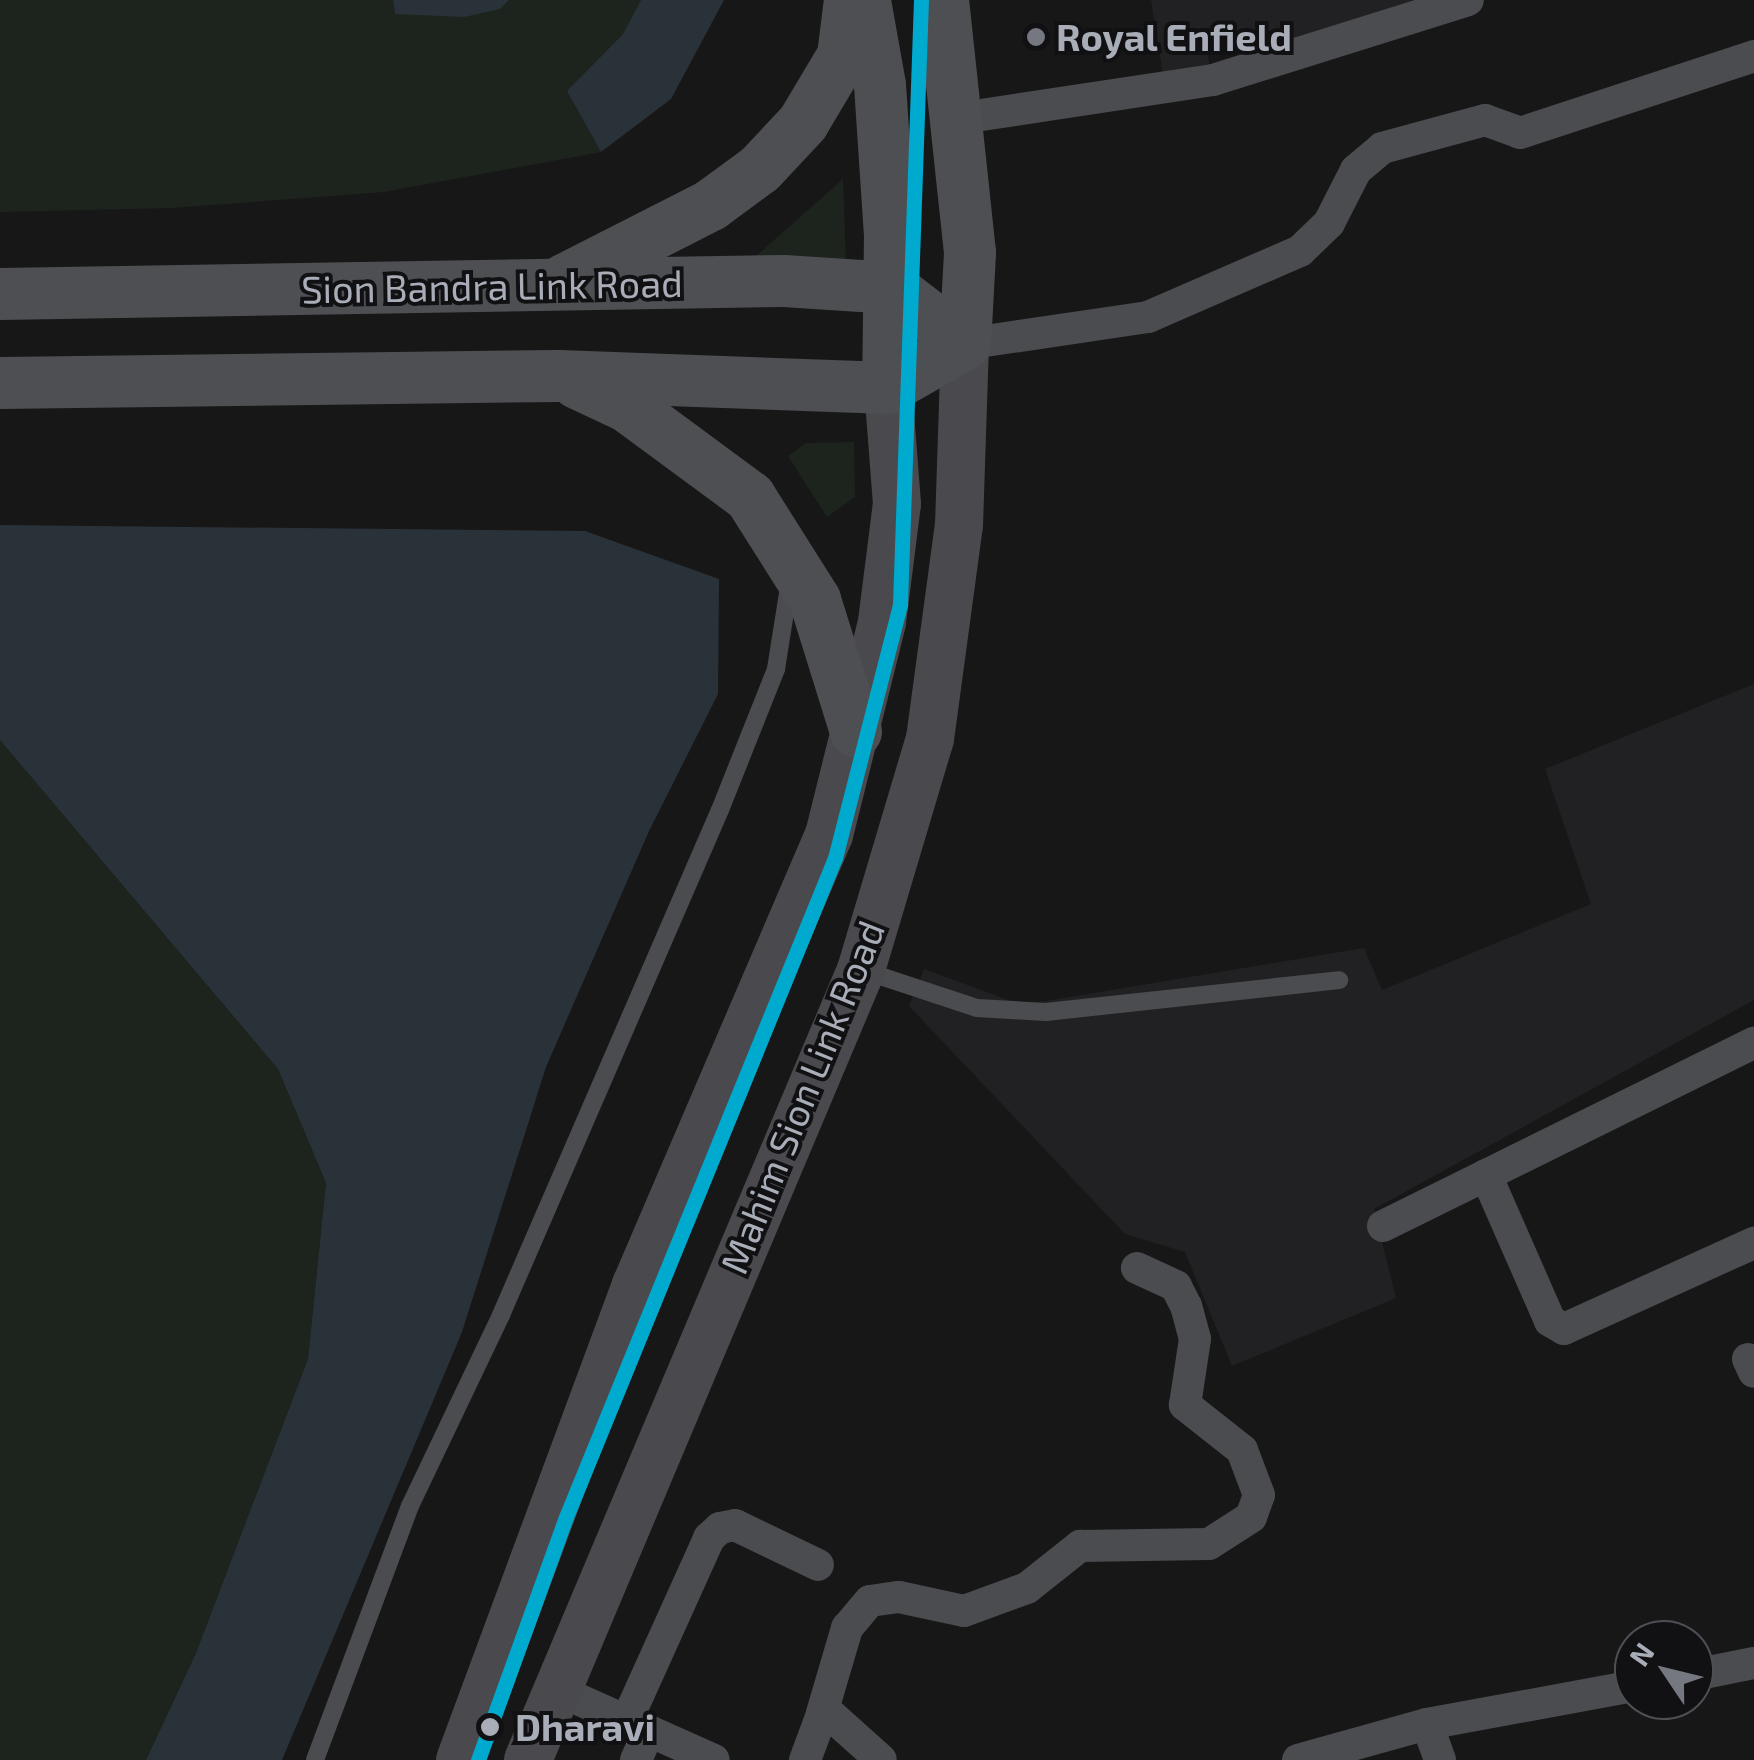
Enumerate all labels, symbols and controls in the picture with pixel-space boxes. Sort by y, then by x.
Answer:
place label: Royal Enfield [1056,14,1293,60]
marker: Royal Enfield [1025,26,1047,48]
street label: Sion Bandra Link Road [301,260,683,312]
street label: Mahim Sion Link Road [710,914,894,1280]
north arrow [1614,1620,1714,1720]
text: N [1621,1636,1661,1672]
place label: Dharavi [515,1704,655,1750]
marker: Dharavi [474,1711,506,1743]

